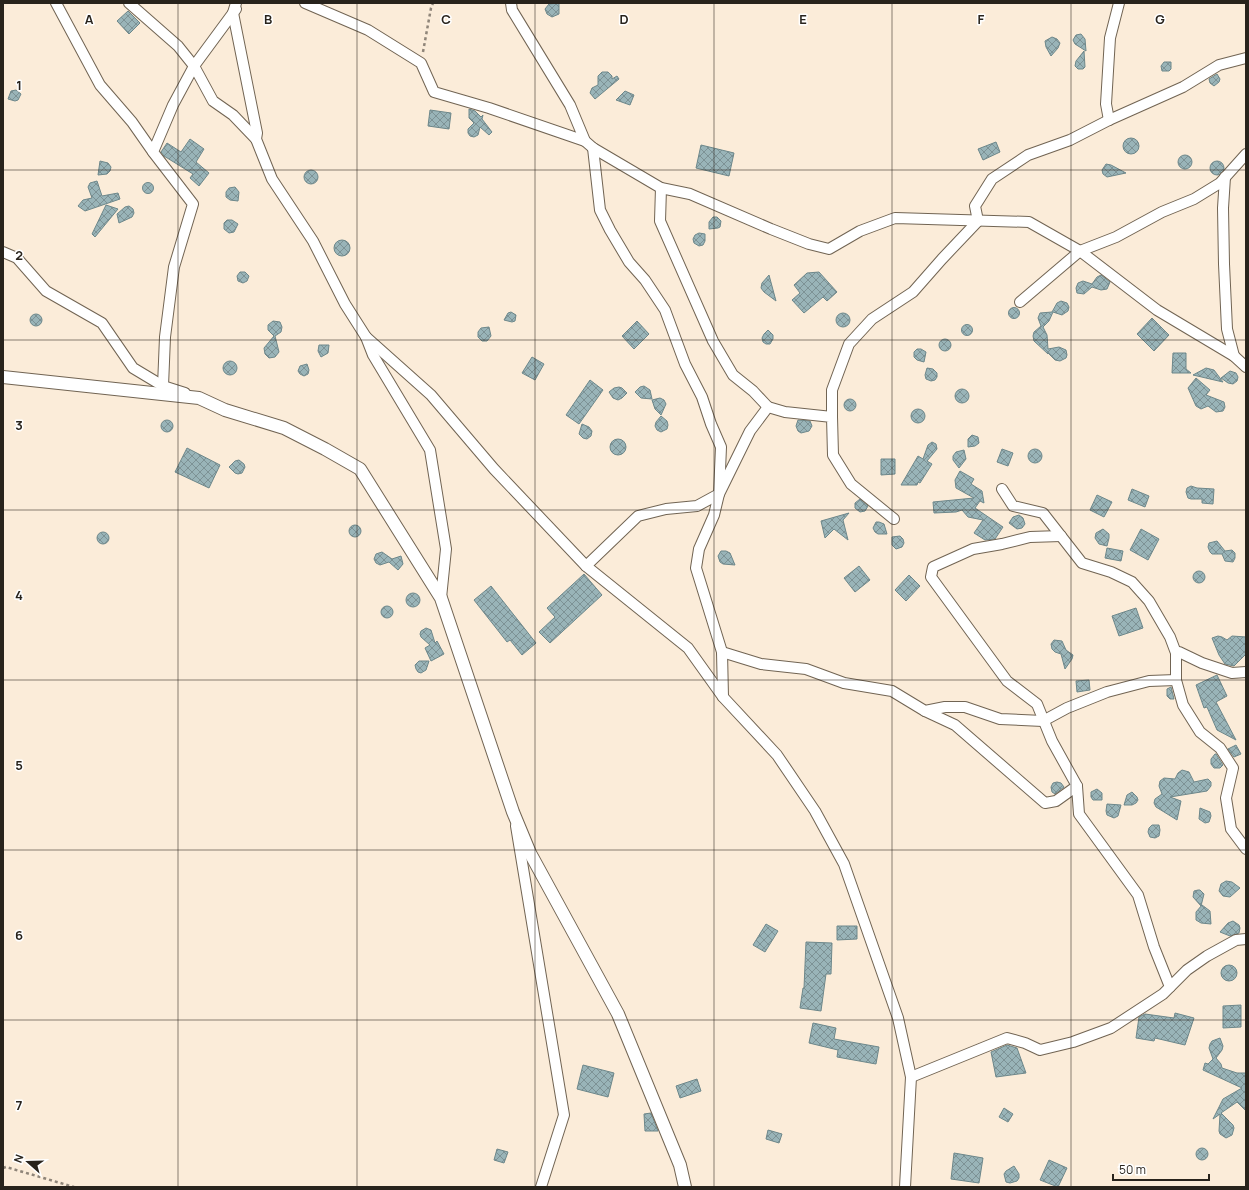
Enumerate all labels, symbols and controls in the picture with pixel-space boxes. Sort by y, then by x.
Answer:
text: A [85,10,94,28]
text: B [264,10,272,28]
text: C [441,10,451,28]
text: D [619,10,629,28]
text: E [799,10,807,28]
text: F [978,10,985,28]
text: G [1155,10,1165,28]
text: 1 [16,76,22,94]
text: 2 [15,246,23,264]
text: 3 [15,416,23,434]
text: 4 [15,586,23,604]
text: 5 [15,756,23,774]
text: 6 [15,926,23,944]
text: 7 [16,1096,23,1114]
north arrow [8,1142,48,1182]
text: N [10,1152,27,1165]
scale bar [1113,1156,1209,1182]
text: 50 m [1119,1161,1146,1178]

